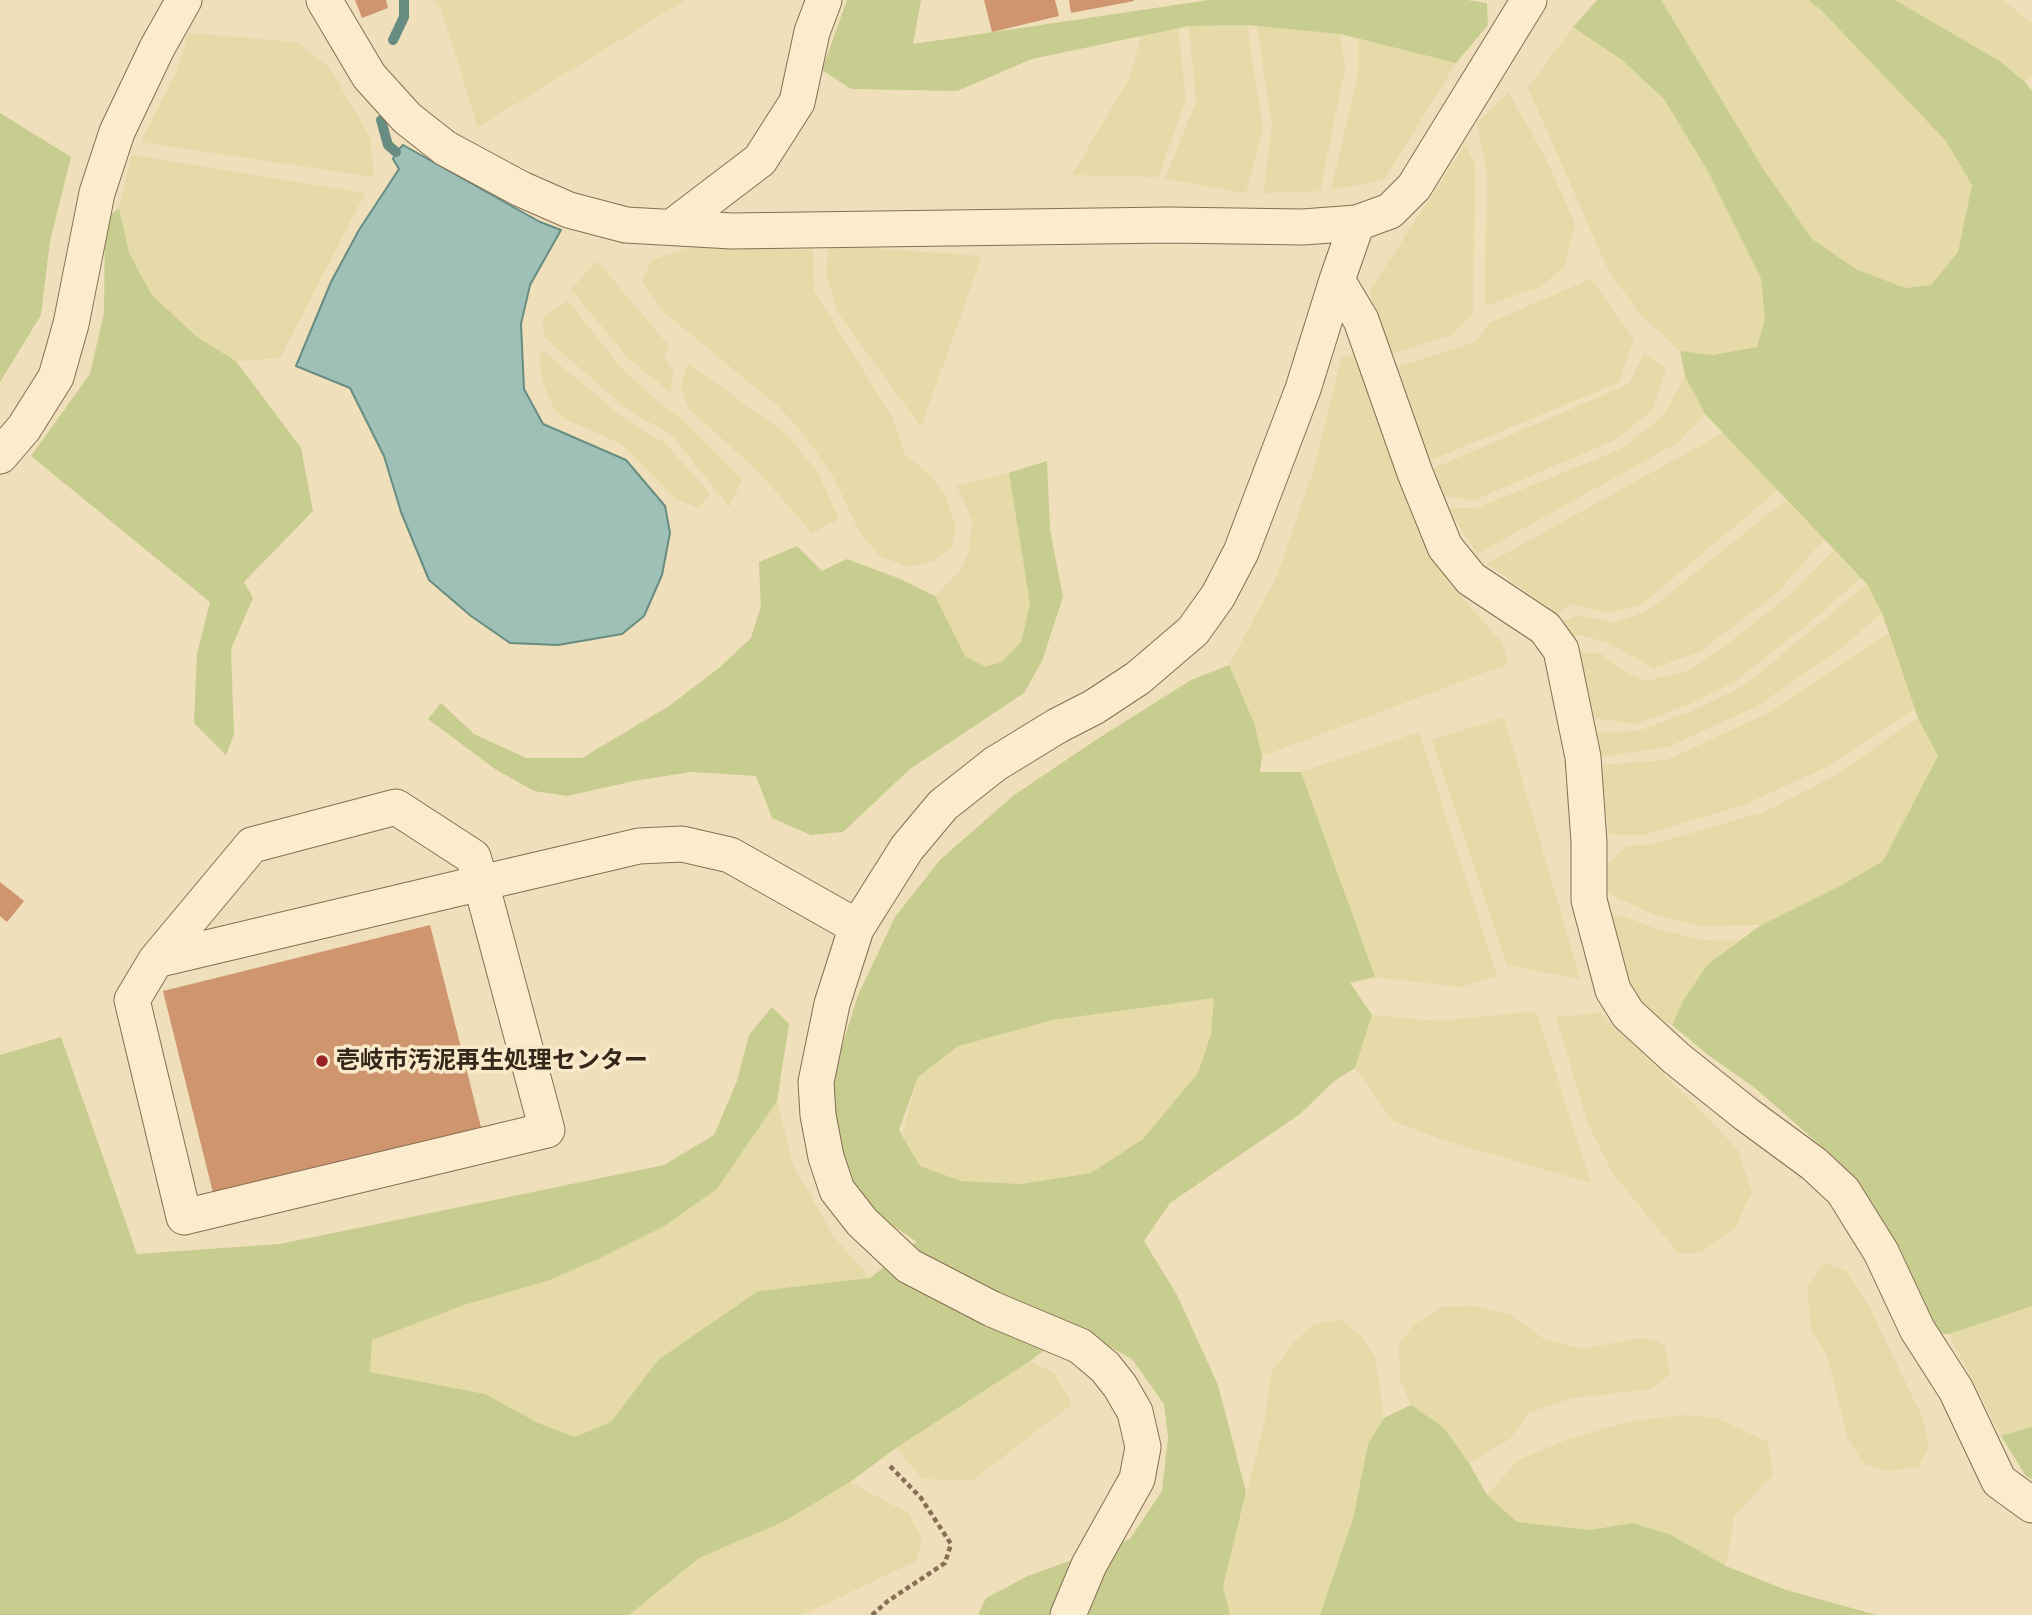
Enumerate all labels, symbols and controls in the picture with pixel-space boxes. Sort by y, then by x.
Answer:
place label: 壱岐市汚泥再生処理センター [336,1047,648,1075]
marker: 壱岐市汚泥再生処理センター [314,1053,330,1069]

